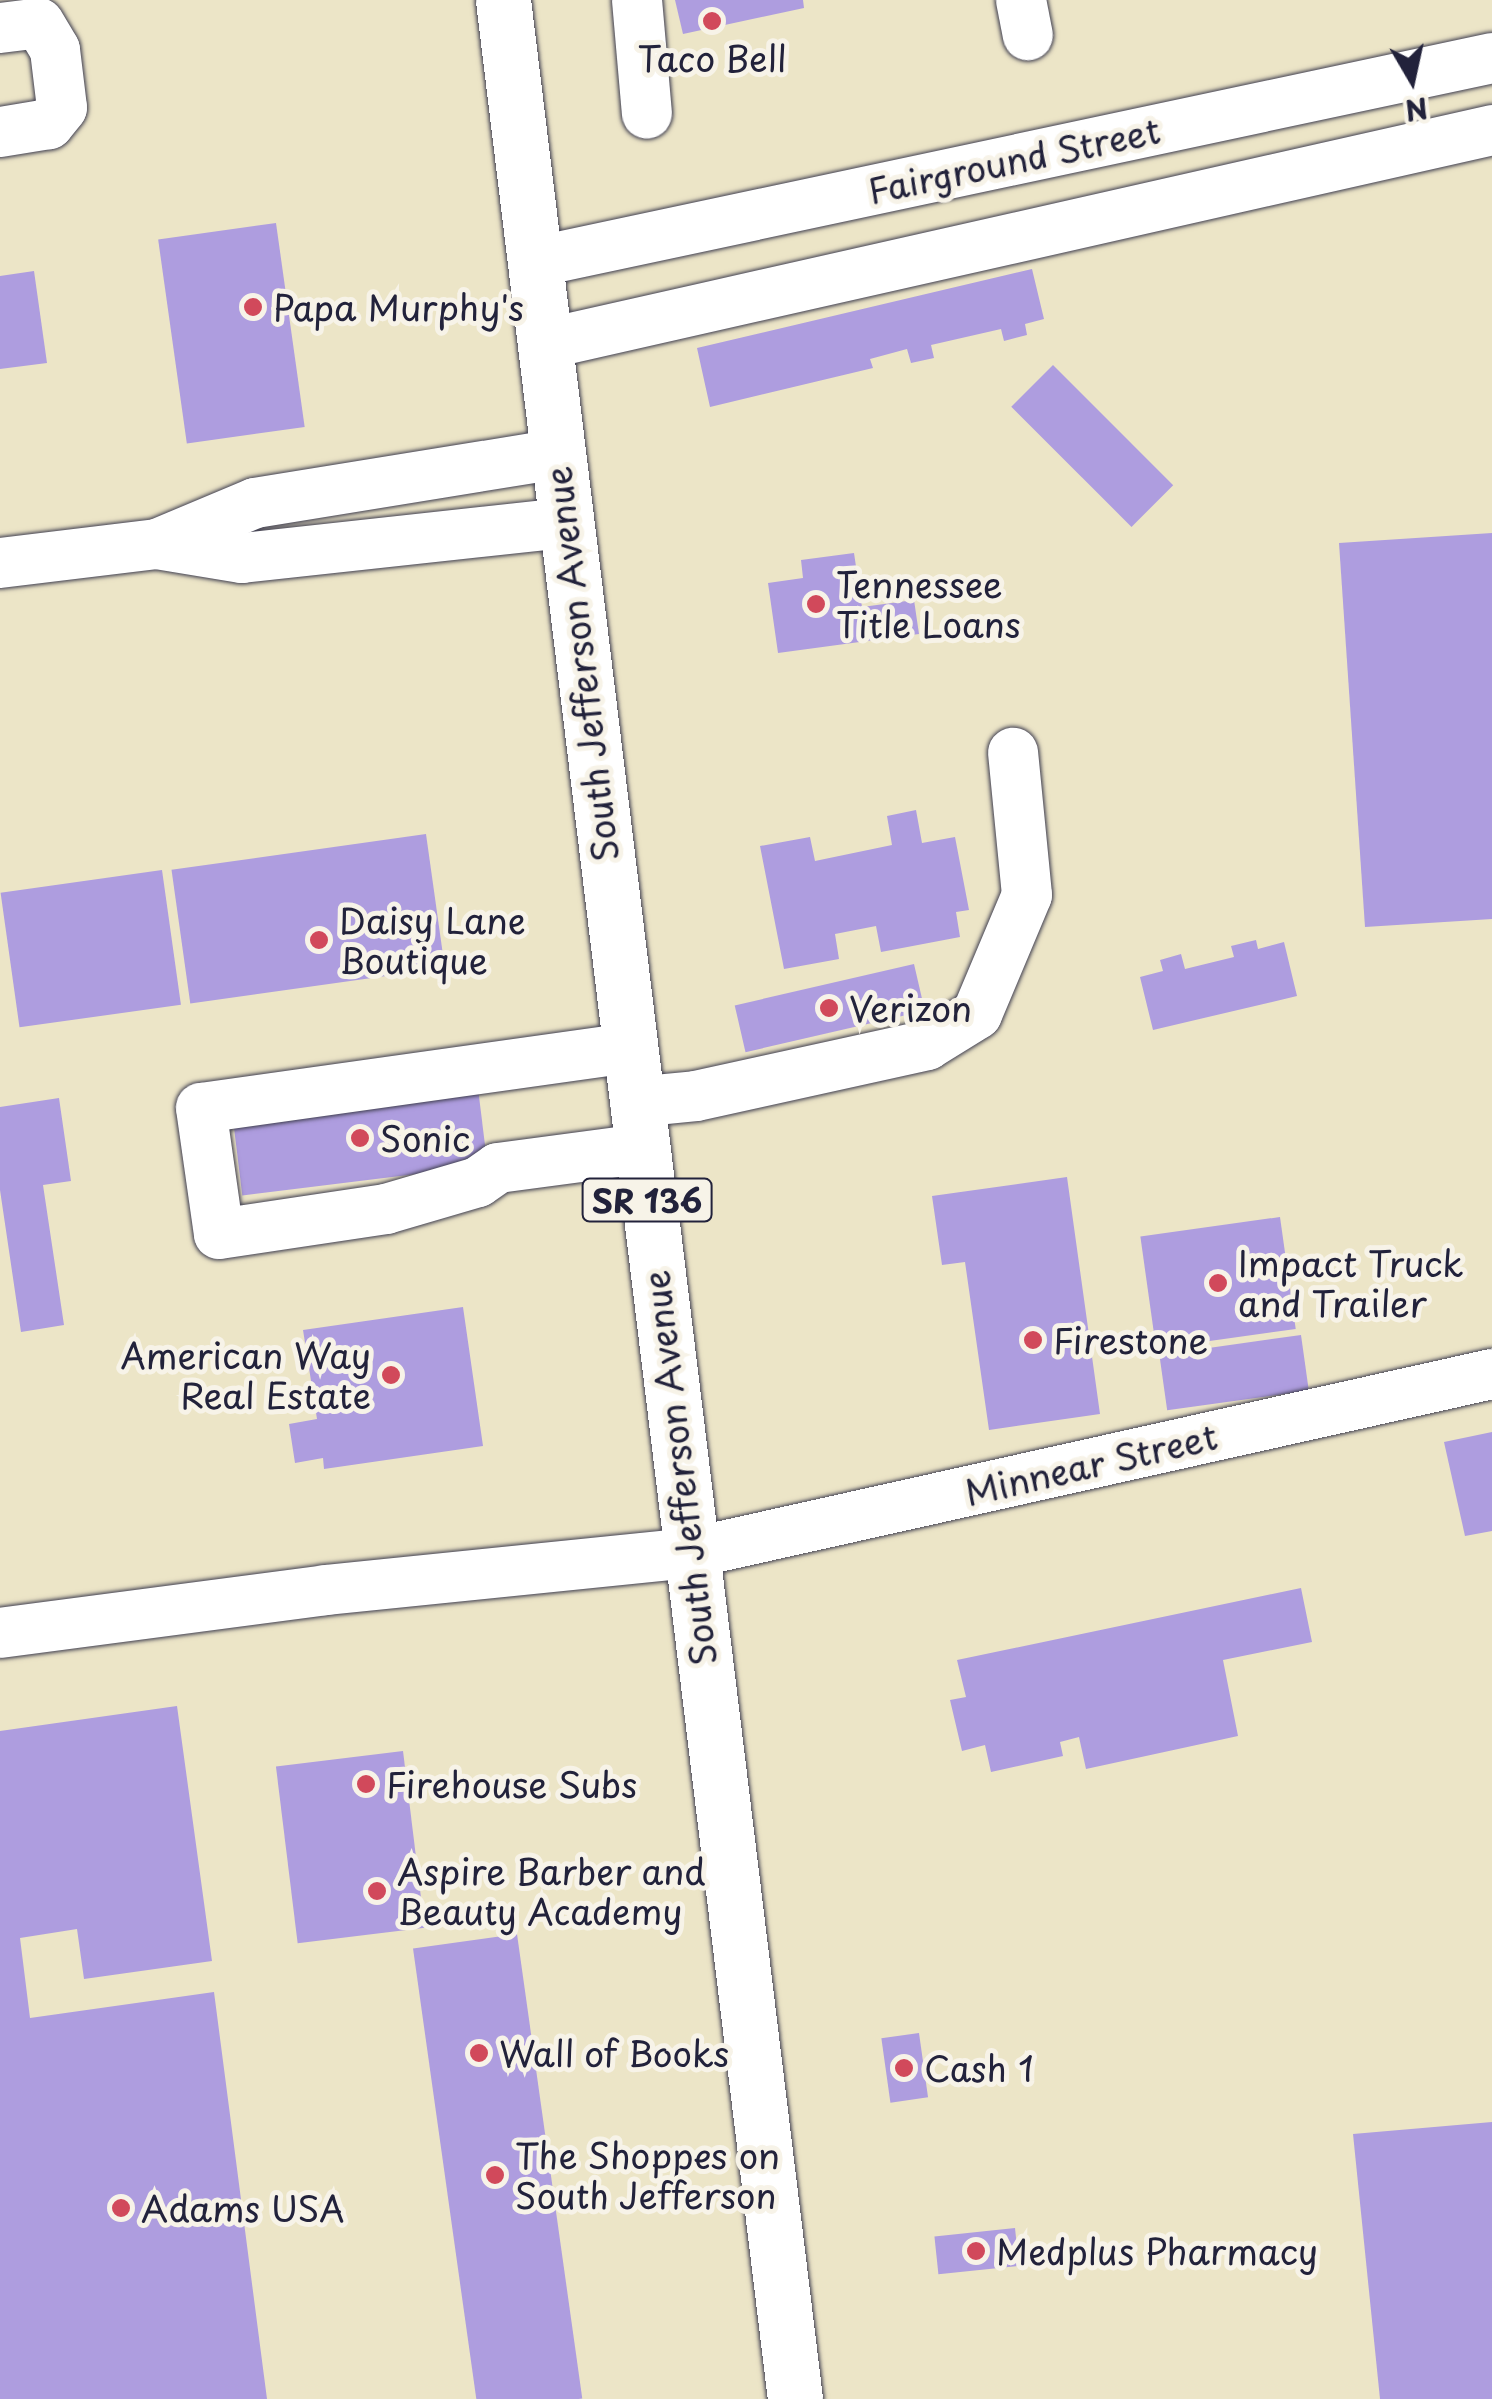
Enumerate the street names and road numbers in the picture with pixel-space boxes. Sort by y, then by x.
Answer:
street label: Fairground Street [864,109,1164,211]
street label: South Jefferson Avenue [536,464,626,864]
road number: SR 136 [580,1173,714,1227]
street label: South Jefferson Avenue [634,1268,724,1668]
street label: Minnear Street [960,1414,1222,1514]

